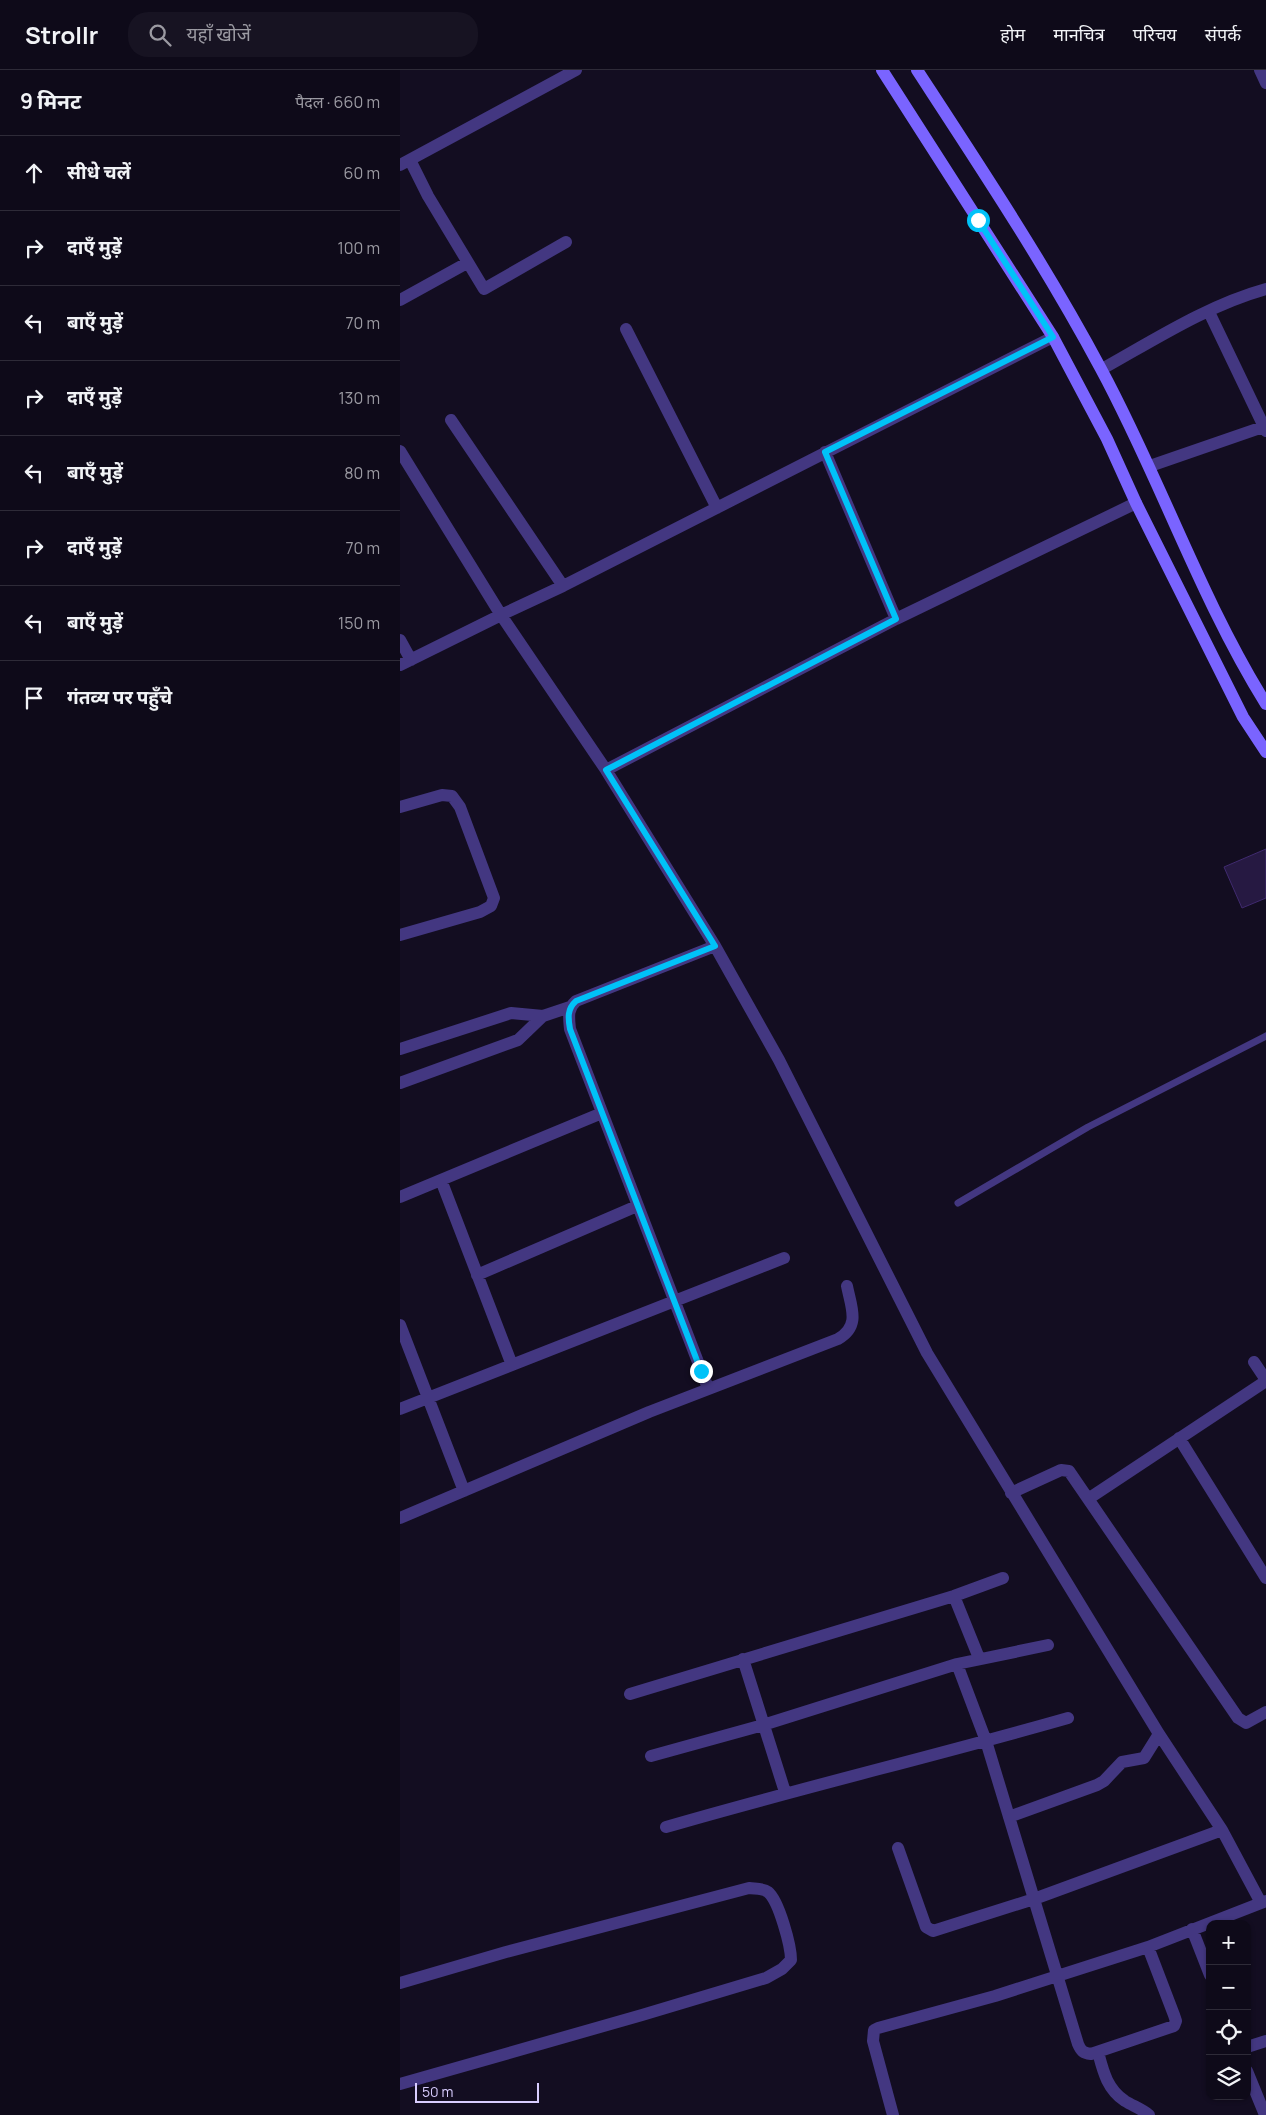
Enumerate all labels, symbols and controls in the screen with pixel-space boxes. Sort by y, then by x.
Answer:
search box [128,12,478,57]
text: Strollr [25,18,98,51]
icon: search [146,21,174,49]
text: यहाँ खोजें [186,21,251,47]
text: होम [1000,22,1025,46]
text: मानचित्र [1053,22,1105,46]
text: परिचय [1133,22,1177,46]
text: संपर्क [1205,22,1241,46]
text: 9 मिनट [20,87,81,115]
text: पैदल · 660 m [295,91,380,113]
icon: ahead [20,159,48,187]
text: सीधे चलें [67,159,131,185]
text: 60 m [344,162,380,184]
route start [967,209,990,232]
icon: right [20,234,48,262]
text: दाएँ मुड़ें [67,234,122,260]
text: 100 m [337,237,380,259]
icon: left [20,309,48,337]
text: बाएँ मुड़ें [67,309,123,335]
text: 70 m [345,312,380,334]
icon: right [20,384,48,412]
text: दाएँ मुड़ें [67,384,122,410]
text: 130 m [338,387,380,409]
icon: left [20,459,48,487]
text: बाएँ मुड़ें [67,459,123,485]
text: 80 m [344,462,380,484]
icon: right [20,534,48,562]
text: दाएँ मुड़ें [67,534,122,560]
text: 70 m [345,537,380,559]
icon: left [20,609,48,637]
text: बाएँ मुड़ें [67,609,123,635]
text: 150 m [338,612,380,634]
icon: arrive [20,684,48,712]
text: गंतव्य पर पहुँचे [67,684,172,710]
route end [690,1360,713,1383]
map controls [1206,1920,1251,2100]
button: + [1206,1920,1251,1965]
button: − [1206,1965,1251,2010]
button: locate [1206,2010,1251,2055]
button: layers [1206,2055,1251,2100]
scale bar [415,2080,539,2103]
text: 50 m [422,2082,453,2101]

